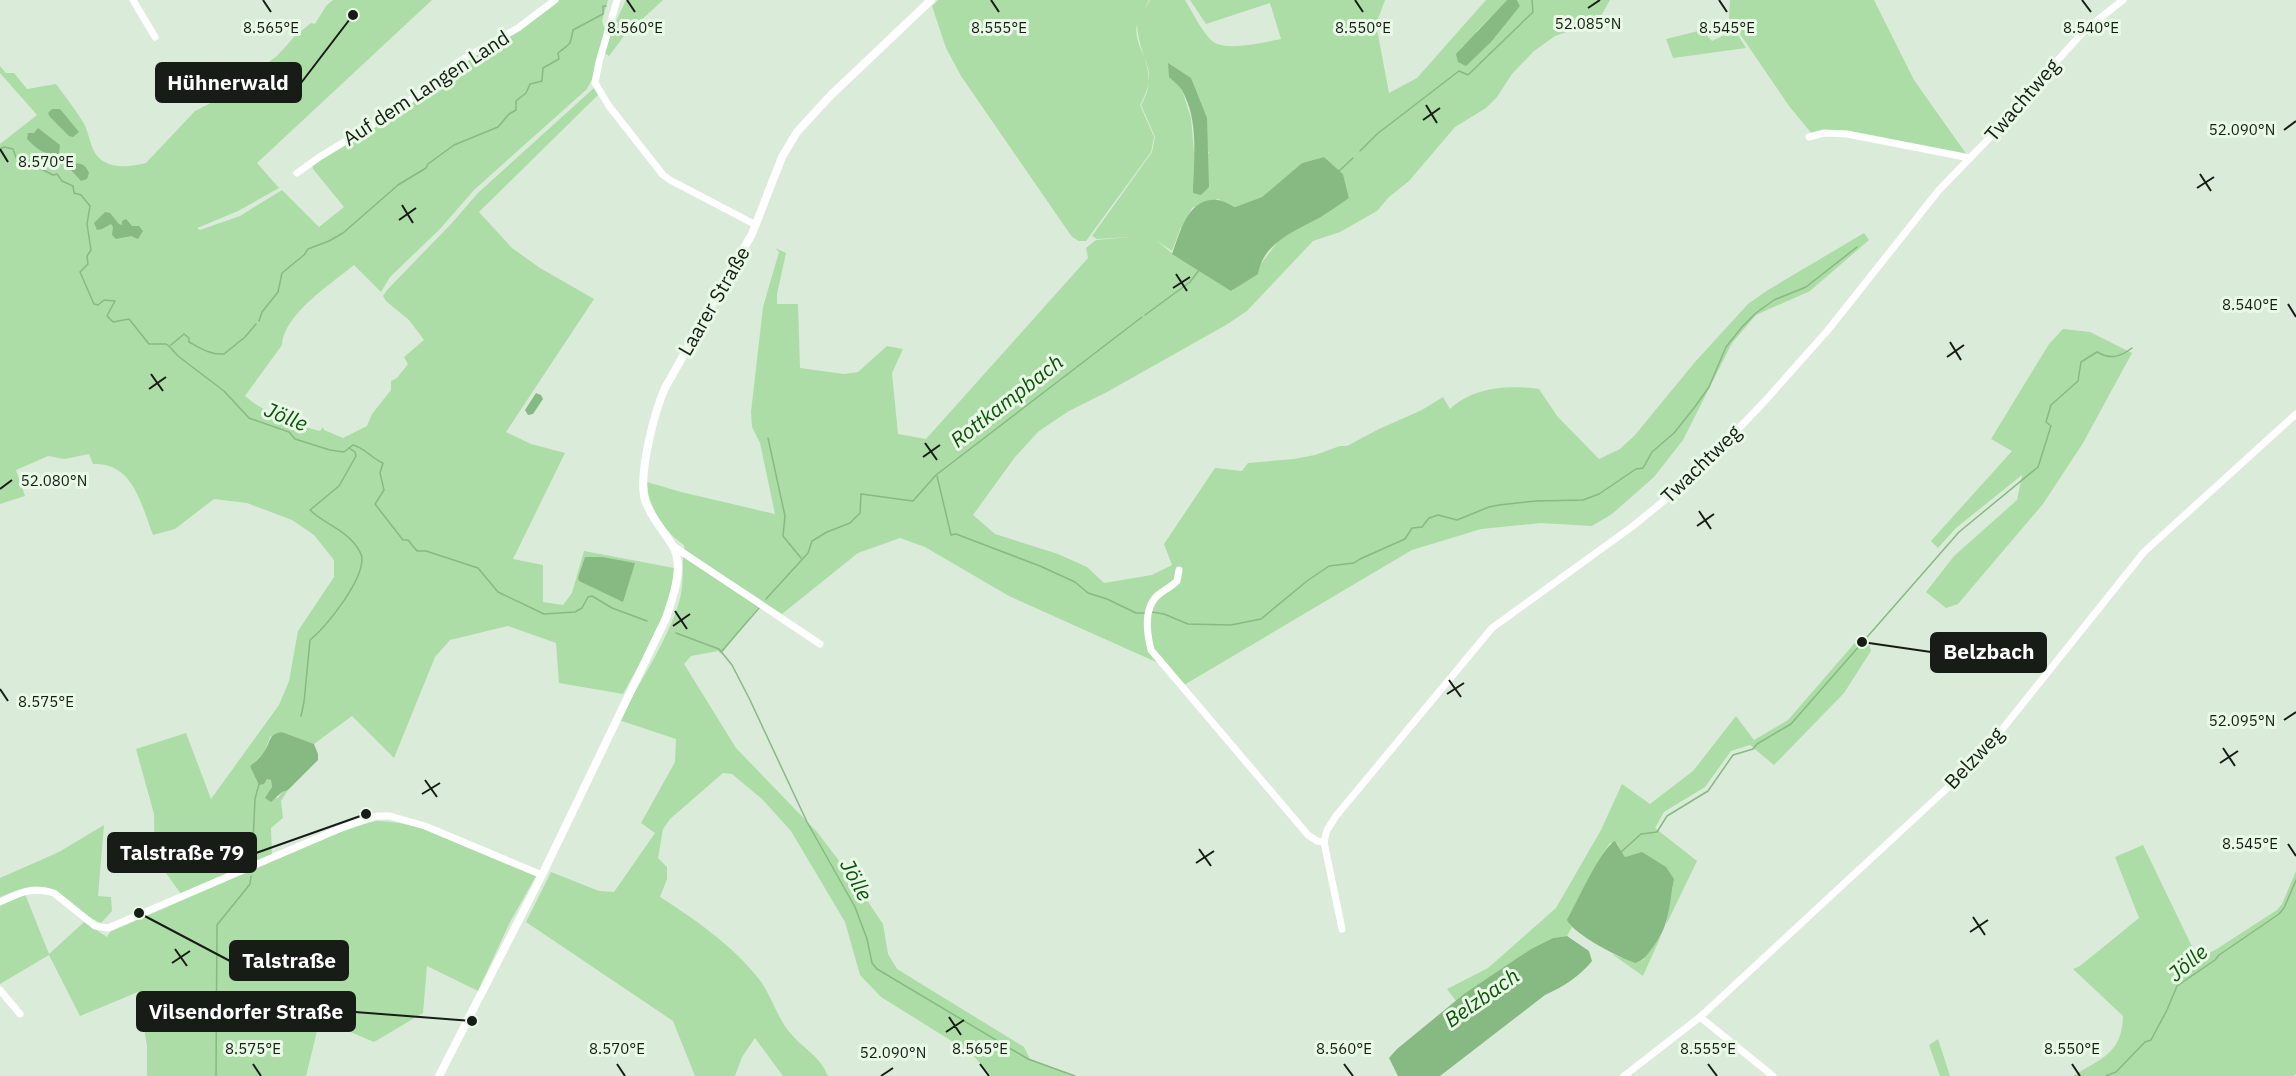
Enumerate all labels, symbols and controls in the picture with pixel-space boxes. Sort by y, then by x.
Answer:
text: 52.085°N [1555,14,1621,33]
text: 8.565°E [243,18,299,37]
text: 8.560°E [607,18,663,37]
text: 8.555°E [971,18,1027,37]
text: 8.550°E [1335,18,1391,37]
text: 8.545°E [1699,18,1755,37]
text: 8.540°E [2063,18,2119,37]
street label: Auf dem Langen Land [337,24,514,152]
street label: Twachtweg [1978,52,2065,147]
callout: Hühnerwald [156,63,301,102]
text: Hühnerwald [167,68,289,96]
text: 52.090°N [2209,120,2275,139]
text: 8.570°E [18,152,74,171]
street label: Laarer Straße [671,241,756,360]
text: 8.540°E [2222,295,2278,314]
water label: Rottkampbach [944,347,1069,453]
water label: Jölle [261,395,312,437]
street label: Twachtweg [1655,418,1747,509]
text: 52.080°N [21,471,87,490]
callout: Belzbach [1931,633,2046,672]
text: Belzbach [1943,637,2035,665]
text: 8.575°E [18,692,74,711]
text: 52.095°N [2209,711,2275,730]
street label: Belzweg [1938,721,2010,794]
callout: Talstraße 79 [108,833,256,872]
text: 8.545°E [2222,834,2278,853]
text: Talstraße 79 [120,838,244,866]
water label: Jölle [834,854,880,906]
water label: Jölle [2162,937,2213,987]
callout: Talstraße [230,941,348,980]
text: Talstraße [242,946,336,974]
water label: Belzbach [1439,961,1524,1033]
callout: Vilsendorfer Straße [137,992,355,1031]
text: Vilsendorfer Straße [149,997,343,1025]
text: 8.575°E [225,1039,281,1058]
text: 8.570°E [589,1039,645,1058]
text: 8.565°E [952,1039,1008,1058]
text: 8.560°E [1316,1039,1372,1058]
text: 8.555°E [1680,1039,1736,1058]
text: 8.550°E [2044,1039,2100,1058]
text: 52.090°N [860,1043,926,1062]

